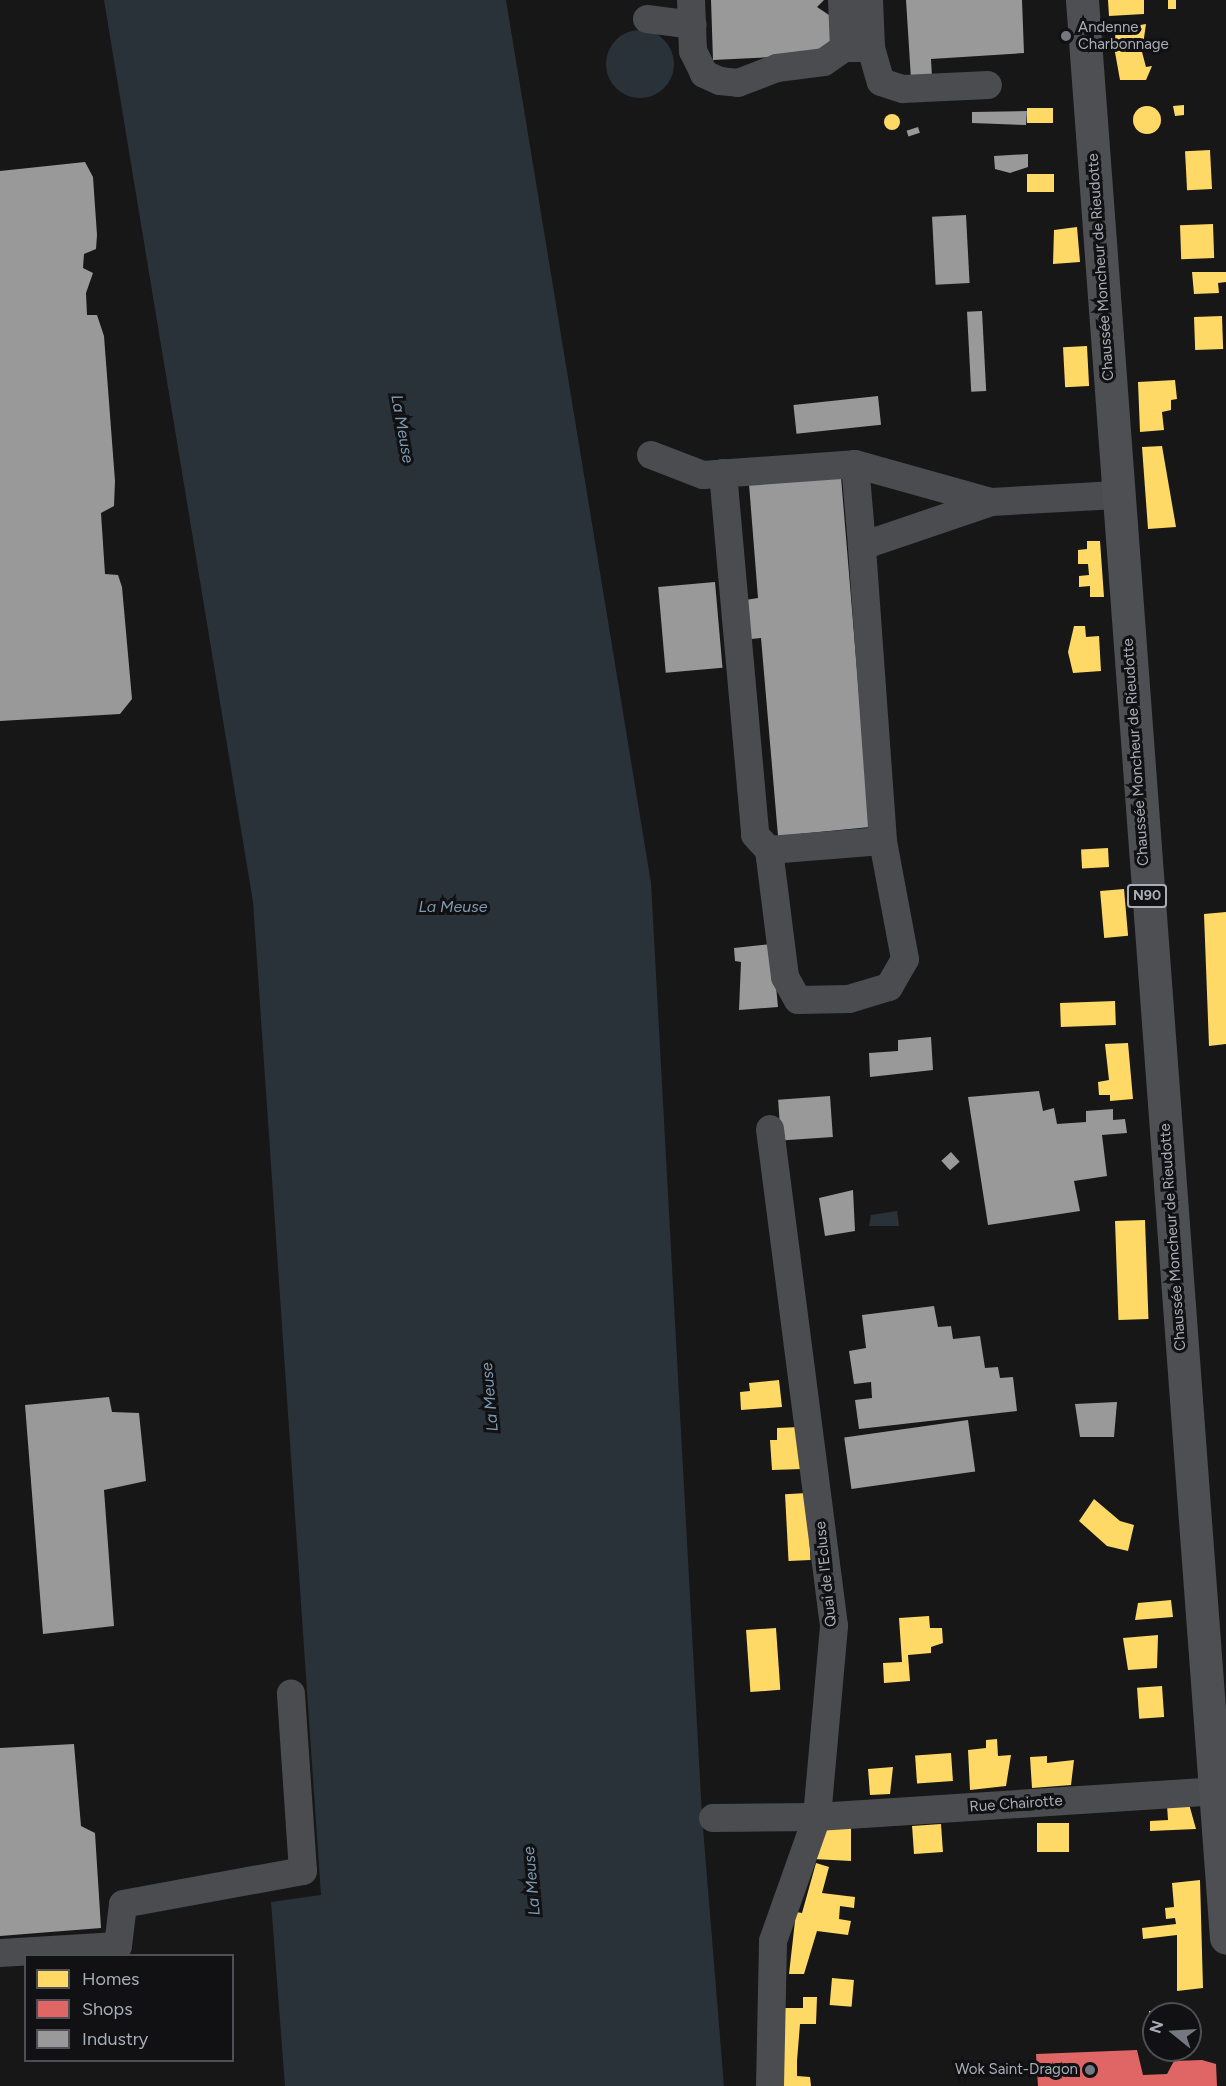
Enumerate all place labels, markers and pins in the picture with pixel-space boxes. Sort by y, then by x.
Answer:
place label: Andenne Charbonnage [1078,18,1169,53]
marker: Andenne Charbonnage [1059,29,1073,43]
place label: Wok Saint-Dragon [955,2061,1078,2079]
marker: Wok Saint-Dragon [1083,2063,1097,2077]

